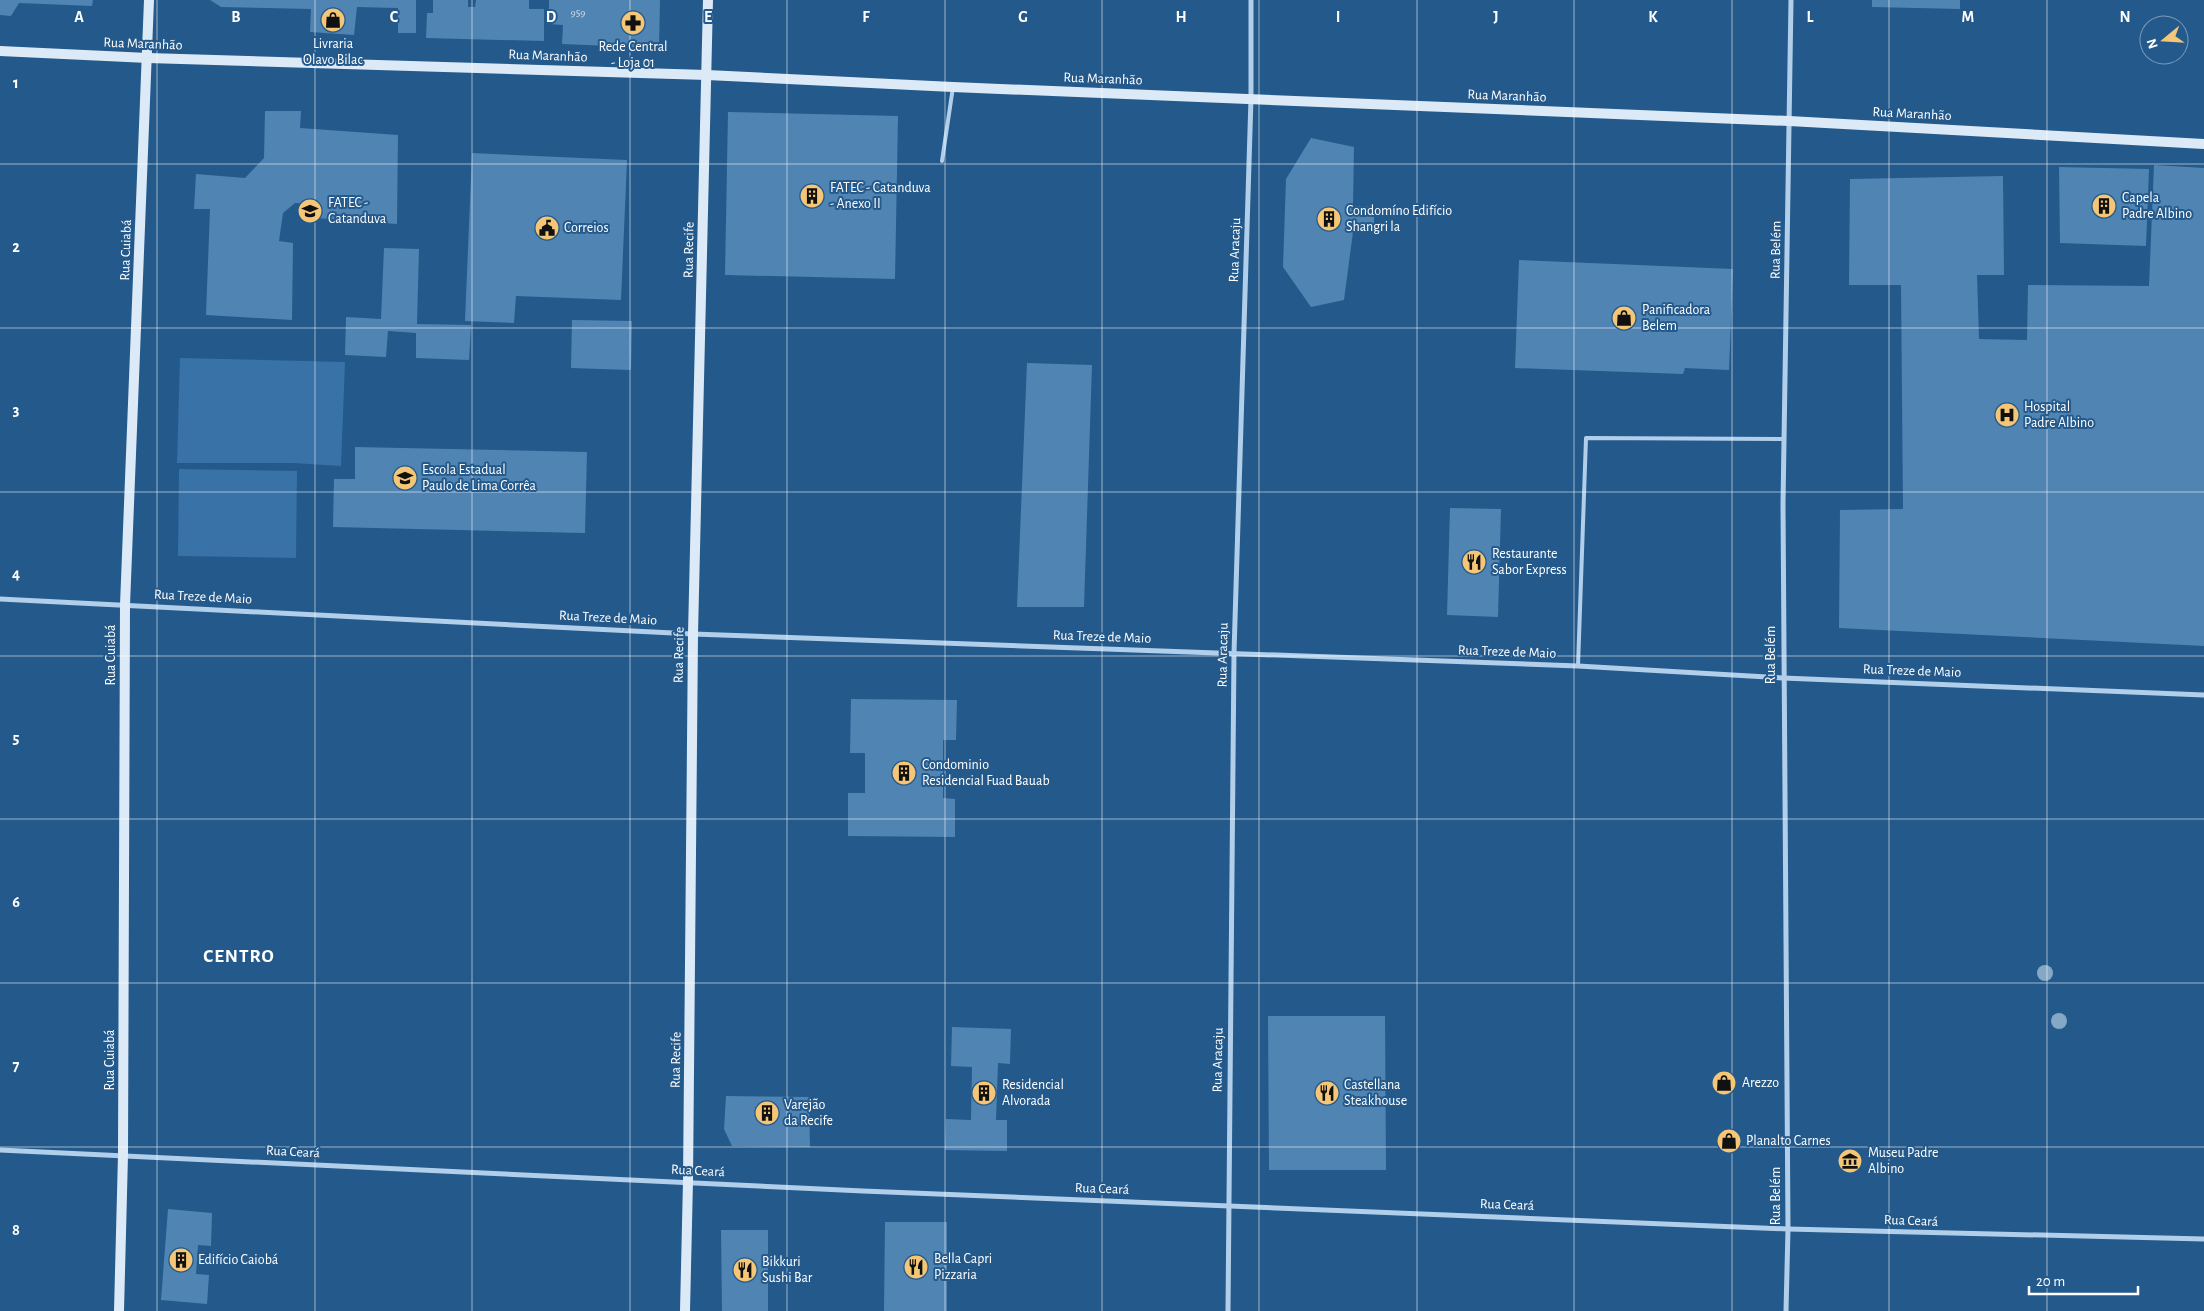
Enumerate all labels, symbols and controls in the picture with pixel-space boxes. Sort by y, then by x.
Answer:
shop icon: Livraria Olavo Bilac [320,7,346,33]
house number: 959 [571,7,585,18]
text: A [74,9,84,25]
text: B [231,9,241,25]
text: C [390,9,399,25]
text: D [546,9,557,25]
text: E [704,9,712,25]
text: F [862,9,870,25]
text: G [1018,9,1028,25]
text: H [1175,9,1187,25]
text: I [1336,9,1340,25]
text: J [1493,9,1499,25]
text: K [1648,9,1658,25]
text: L [1807,9,1814,25]
text: M [1962,9,1974,25]
text: N [2119,9,2131,25]
pharmacy icon: Rede Central - Loja 01 [620,10,646,36]
north arrow [2139,15,2189,65]
street label: Rua Maranhão [103,36,183,52]
place label: Livraria Olavo Bilac [303,37,363,67]
text: N [2144,37,2161,51]
place label: Rede Central - Loja 01 [598,40,668,70]
street label: Rua Maranhão [508,48,588,64]
street label: Rua Maranhão [1063,71,1143,87]
text: 1 [13,75,19,91]
street label: Rua Maranhão [1467,88,1547,104]
street label: Rua Maranhão [1872,105,1952,123]
place label: FATEC - Catanduva - Anexo II [830,181,931,211]
building icon: FATEC - Catanduva - Anexo II [799,183,825,209]
place label: Capela Padre Albino [2122,191,2192,221]
building icon: Capela Padre Albino [2091,193,2117,219]
place label: FATEC - Catanduva [328,196,387,226]
school or university icon: FATEC - Catanduva [297,198,323,224]
place label: Condomíno Edifício Shangri la [1346,204,1452,234]
building icon: Condomíno Edifício Shangri la [1316,206,1342,232]
public building icon: Correios [534,215,560,241]
street label: Rua Aracaju [1227,217,1243,283]
street label: Rua Cuiabá [118,219,134,281]
place label: Correios [564,221,609,235]
street label: Rua Belém [1768,221,1784,279]
street label: Rua Recife [682,222,696,278]
text: 2 [12,239,20,255]
place label: Panificadora Belem [1642,303,1711,333]
shop icon: Panificadora Belem [1611,305,1637,331]
place label: Hospital Padre Albino [2024,400,2094,430]
text: 3 [13,402,20,418]
hospital icon: Hospital Padre Albino [1994,402,2020,428]
place label: Escola Estadual Paulo de Lima Corrêa [422,463,537,493]
school or university icon: Escola Estadual Paulo de Lima Corrêa [392,465,418,491]
place label: Restaurante Sabor Express [1492,547,1567,577]
restaurant icon: Restaurante Sabor Express [1461,549,1487,575]
text: 4 [12,566,20,582]
street label: Rua Treze de Maio [154,587,253,607]
street label: Rua Treze de Maio [559,608,658,628]
street label: Rua Aracaju [1215,622,1231,688]
street label: Rua Cuiabá [104,624,118,686]
street label: Rua Belém [1764,626,1778,684]
street label: Rua Recife [672,627,686,683]
street label: Rua Treze de Maio [1053,628,1151,646]
street label: Rua Treze de Maio [1458,643,1556,661]
street label: Rua Treze de Maio [1863,662,1961,680]
text: 5 [13,730,20,746]
place label: Condominio Residencial Fuad Bauab [922,758,1050,788]
building icon: Condominio Residencial Fuad Bauab [891,760,917,786]
text: 6 [12,894,20,910]
district label: CENTRO [203,947,275,966]
street label: Rua Aracaju [1210,1027,1226,1093]
street label: Rua Cuiabá [103,1029,117,1091]
street label: Rua Recife [669,1032,683,1088]
text: 7 [13,1058,20,1074]
shop icon: Arezzo [1711,1070,1737,1096]
place label: Arezzo [1742,1076,1779,1090]
place label: Residencial Alvorada [1002,1078,1064,1108]
place label: Castellana Steakhouse [1344,1078,1407,1108]
building icon: Residencial Alvorada [971,1080,997,1106]
restaurant icon: Castellana Steakhouse [1314,1080,1340,1106]
place label: Varejão da Recife [784,1098,833,1128]
building icon: Varejão da Recife [754,1100,780,1126]
shop icon: Planalto Carnes [1716,1128,1742,1154]
place label: Planalto Carnes [1746,1134,1831,1148]
street label: Rua Ceará [266,1144,321,1160]
place label: Museu Padre Albino [1868,1146,1939,1176]
museum icon: Museu Padre Albino [1837,1148,1863,1174]
street label: Rua Ceará [671,1163,726,1179]
street label: Rua Belém [1769,1167,1783,1225]
street label: Rua Ceará [1075,1181,1130,1197]
street label: Rua Ceará [1480,1197,1535,1213]
street label: Rua Ceará [1884,1213,1939,1229]
text: 8 [12,1222,20,1238]
building icon: Edifício Caiobá [168,1247,194,1273]
place label: Bella Capri Pizzaria [934,1252,992,1282]
place label: Edifício Caiobá [198,1253,279,1267]
restaurant icon: Bella Capri Pizzaria [903,1254,929,1280]
place label: Bikkuri Sushi Bar [762,1255,813,1285]
restaurant icon: Bikkuri Sushi Bar [732,1257,758,1283]
scale bar [2029,1264,2138,1296]
text: 20 m [2036,1274,2065,1289]

